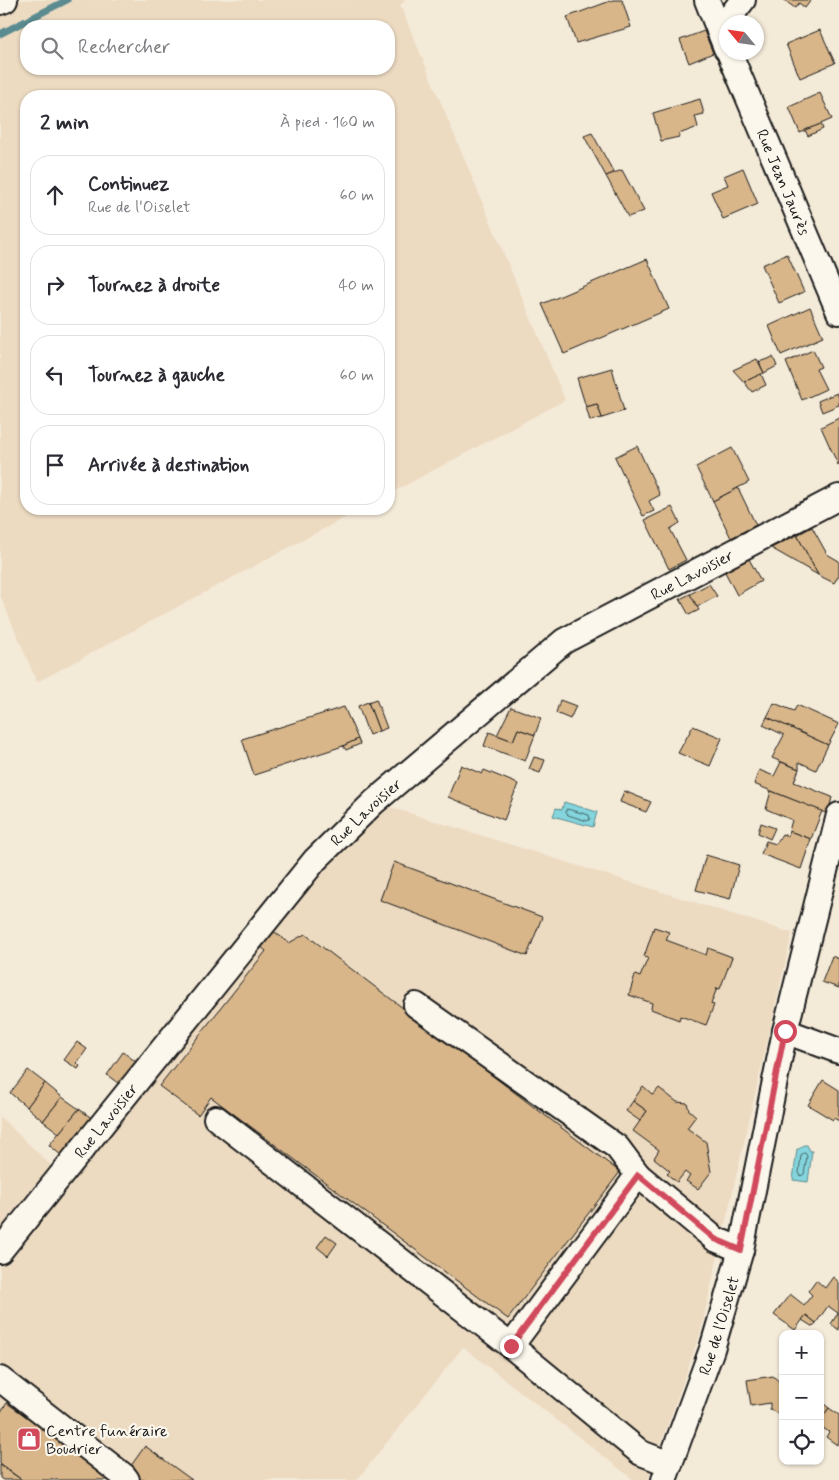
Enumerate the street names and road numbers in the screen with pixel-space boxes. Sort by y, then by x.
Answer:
street label: Rue Jean Jaurès [751,126,814,239]
street label: Rue Lavoisier [647,545,738,606]
street label: Rue Lavoisier [326,774,407,851]
street label: Rue Lavoisier [70,1079,143,1163]
street label: Rue de l'Oiselet [694,1273,745,1378]

